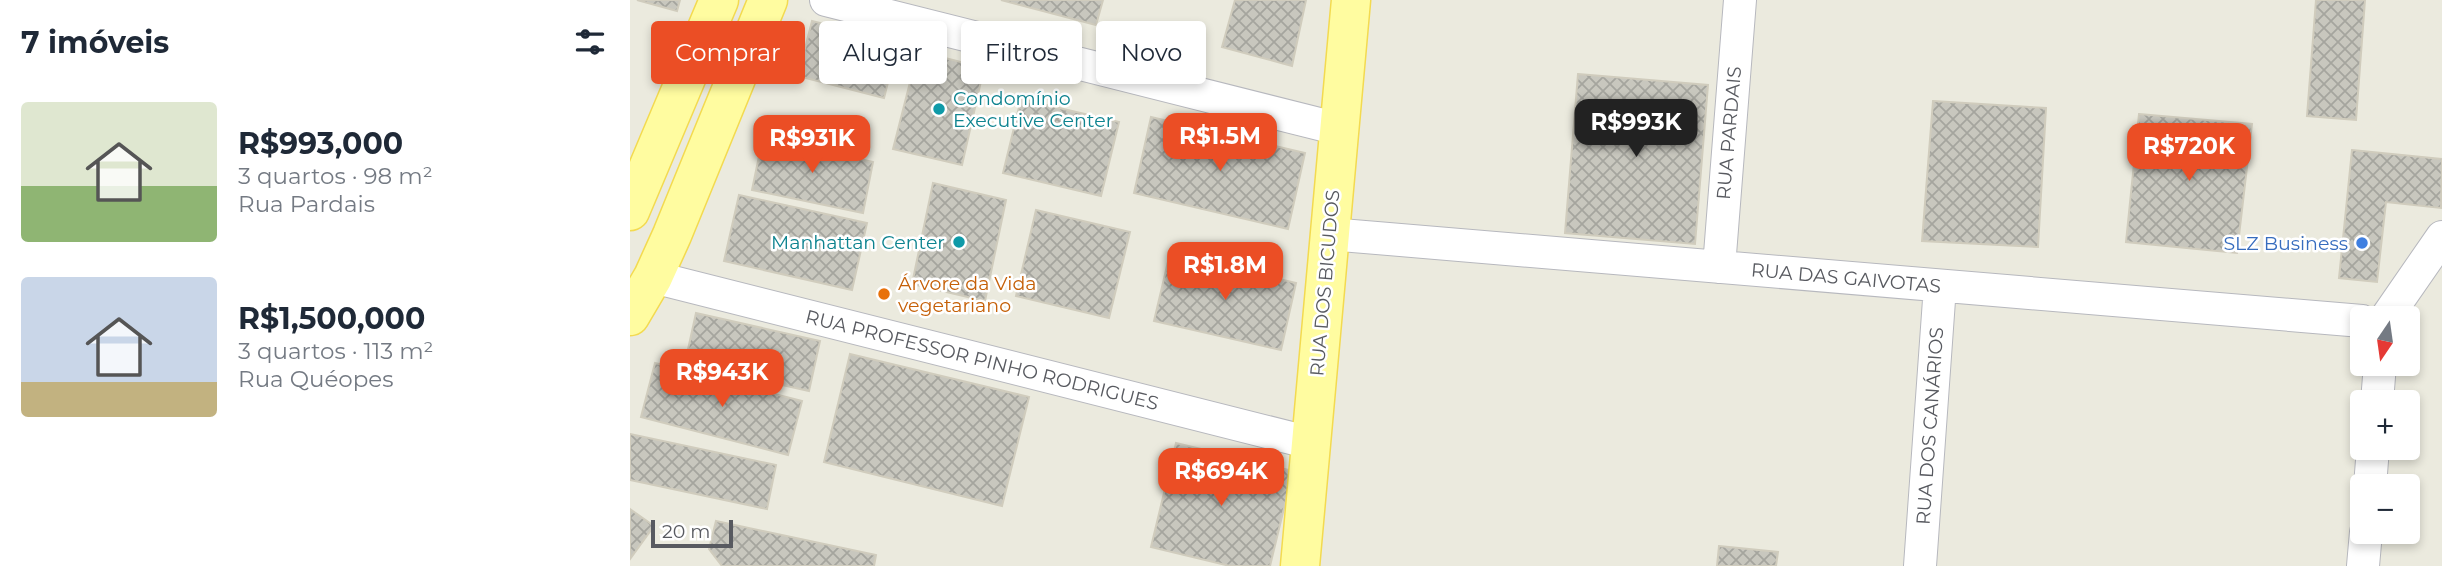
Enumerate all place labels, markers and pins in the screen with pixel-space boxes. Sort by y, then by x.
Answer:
place label: Condomínio Executive Center [953,87,1113,132]
pin: R$993K [1579,100,1693,159]
marker: Condomínio Executive Center [931,101,947,117]
pin: R$1.5M [1163,114,1277,173]
pin: R$931K [755,116,869,175]
pin: R$720K [2132,124,2246,183]
place label: Manhattan Center [771,231,945,254]
place label: SLZ Business [2223,232,2348,255]
marker: Manhattan Center [951,234,967,250]
marker: SLZ Business [2354,235,2370,251]
pin: R$1.8M [1168,243,1282,302]
place label: Árvore da Vida vegetariano [898,272,1037,317]
marker: Árvore da Vida vegetariano [876,286,892,302]
pin: R$943K [665,350,779,409]
pin: R$694K [1164,448,1278,508]

